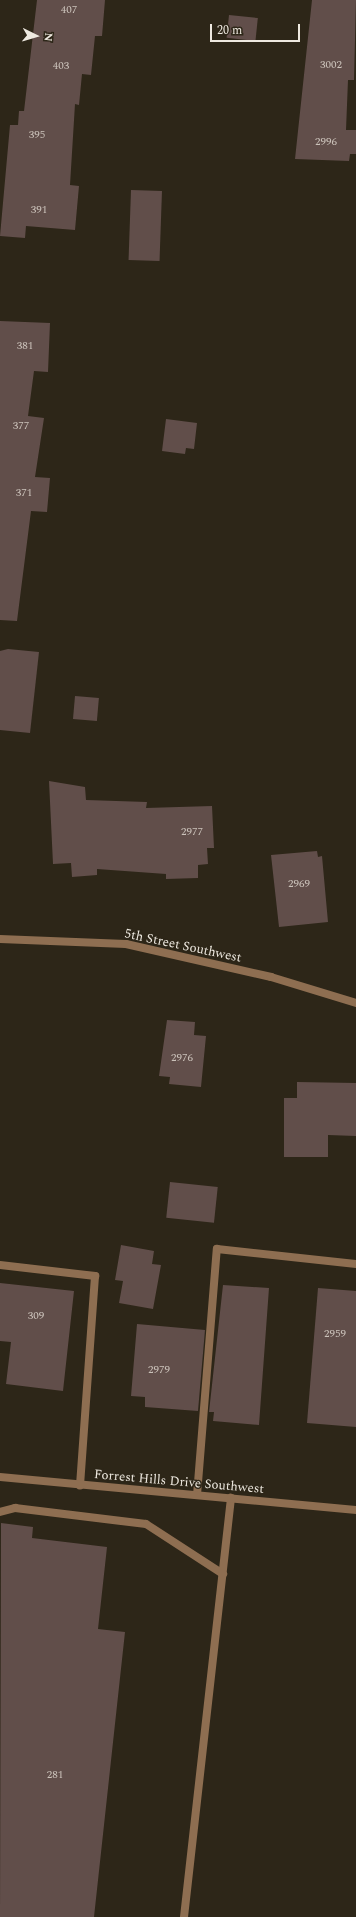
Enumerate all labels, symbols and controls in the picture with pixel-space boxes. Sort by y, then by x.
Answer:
house number: 407 [61,3,77,17]
north arrow [16,16,56,56]
scale bar [212,16,302,42]
text: 20 m [217,21,242,40]
text: N [40,32,57,42]
house number: 3002 [320,58,342,72]
house number: 403 [53,59,69,73]
house number: 395 [29,128,45,142]
house number: 2996 [315,135,337,149]
house number: 391 [31,203,47,217]
house number: 381 [17,339,33,353]
house number: 377 [13,419,29,433]
house number: 371 [16,486,32,500]
house number: 2977 [181,825,203,839]
house number: 2969 [288,877,310,891]
street label: 5th Street Southwest [123,926,243,966]
house number: 2976 [171,1051,193,1065]
house number: 309 [28,1309,44,1323]
house number: 2959 [324,1327,346,1341]
house number: 2979 [148,1363,170,1377]
street label: Forrest Hills Drive Southwest [93,1467,265,1497]
house number: 281 [47,1768,63,1782]

